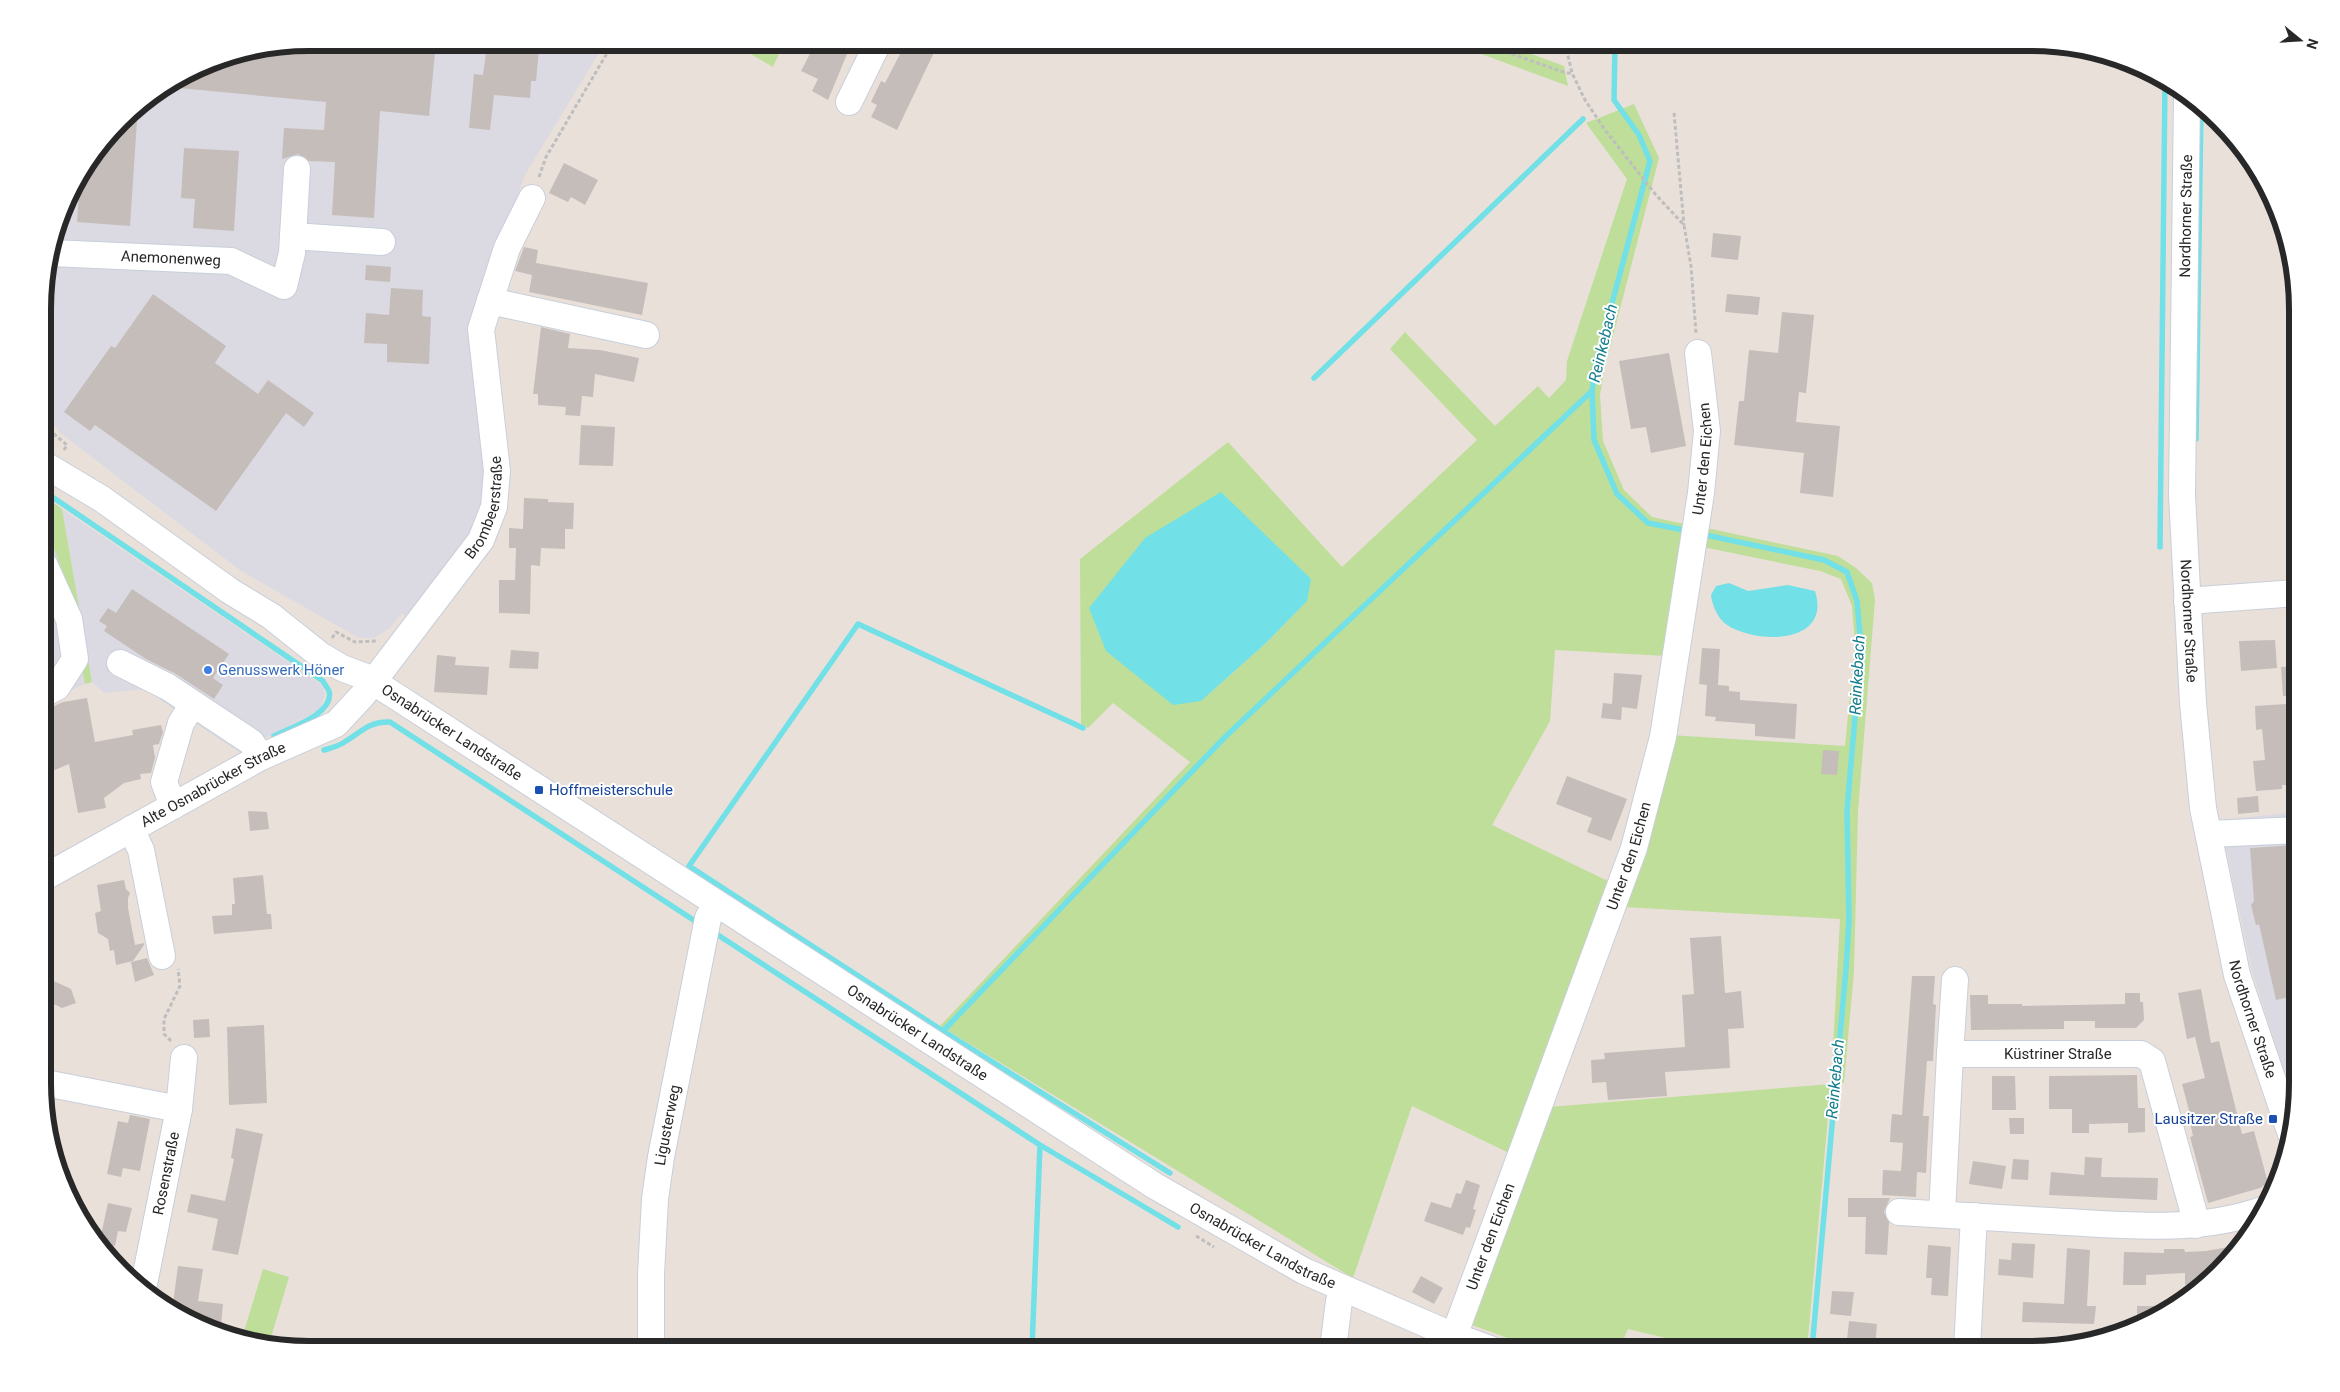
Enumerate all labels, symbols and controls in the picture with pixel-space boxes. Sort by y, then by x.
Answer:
north arrow [2275,15,2325,65]
text: N [2303,37,2322,51]
street label: Nordhorner Straße [2176,154,2196,278]
street label: Anemonenweg [121,247,221,270]
water label: Reinkebach [1585,302,1621,384]
street label: Unter den Eichen [1689,402,1716,516]
street label: Brombeerstraße [461,455,506,563]
street label: Nordhorner Straße [2176,559,2201,683]
water label: Reinkebach [1845,635,1869,715]
place label: Genusswerk Höner [218,661,344,679]
marker: Genusswerk Höner [202,664,214,676]
street label: Osnabrücker Landstraße [378,680,526,784]
street label: Alte Osnabrücker Straße [138,738,288,831]
place label: Hoffmeisterschule [549,781,673,799]
marker: Hoffmeisterschule [533,784,545,796]
street label: Unter den Eichen [1603,800,1655,913]
street label: Nordhorner Straße [2225,959,2280,1081]
street label: Osnabrücker Landstraße [844,981,991,1085]
water label: Reinkebach [1822,1038,1848,1120]
street label: Küstriner Straße [2004,1045,2112,1063]
street label: Ligusterweg [651,1083,684,1167]
place label: Lausitzer Straße [2154,1110,2263,1128]
marker: Lausitzer Straße [2267,1113,2279,1125]
street label: Rosenstraße [149,1130,183,1216]
street label: Unter den Eichen [1463,1181,1519,1293]
street label: Osnabrücker Landstraße [1186,1199,1339,1293]

